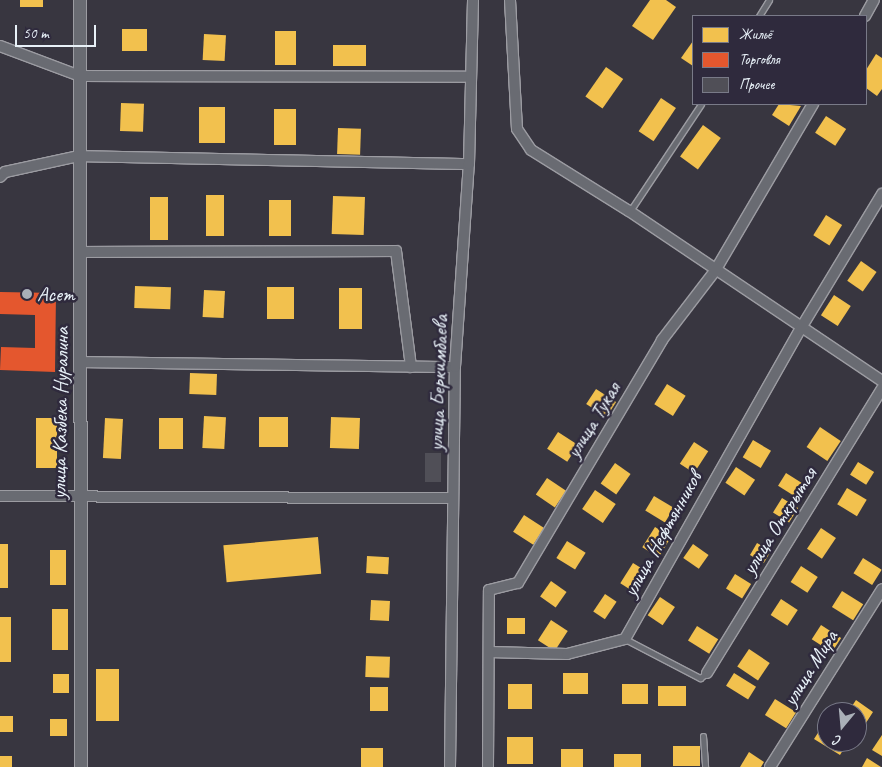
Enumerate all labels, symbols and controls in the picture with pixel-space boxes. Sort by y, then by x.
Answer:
scale bar [18,15,99,47]
legend [692,15,867,105]
text: 50 m [23,24,49,43]
text: Жильё [739,25,772,44]
text: Торговля [739,50,780,69]
text: Прочее [739,75,774,94]
place label: Асет [37,281,75,307]
marker: Асет [21,288,33,300]
street label: улица Беркимбаева [423,315,453,451]
street label: улица Казбека Нуралина [46,328,74,498]
street label: улица Тукая [560,377,626,463]
street label: улица Открытая [736,463,822,579]
street label: улица Нефтянников [617,466,707,602]
street label: улица Мира [777,626,843,710]
north arrow [817,702,867,752]
text: С [832,732,844,750]

